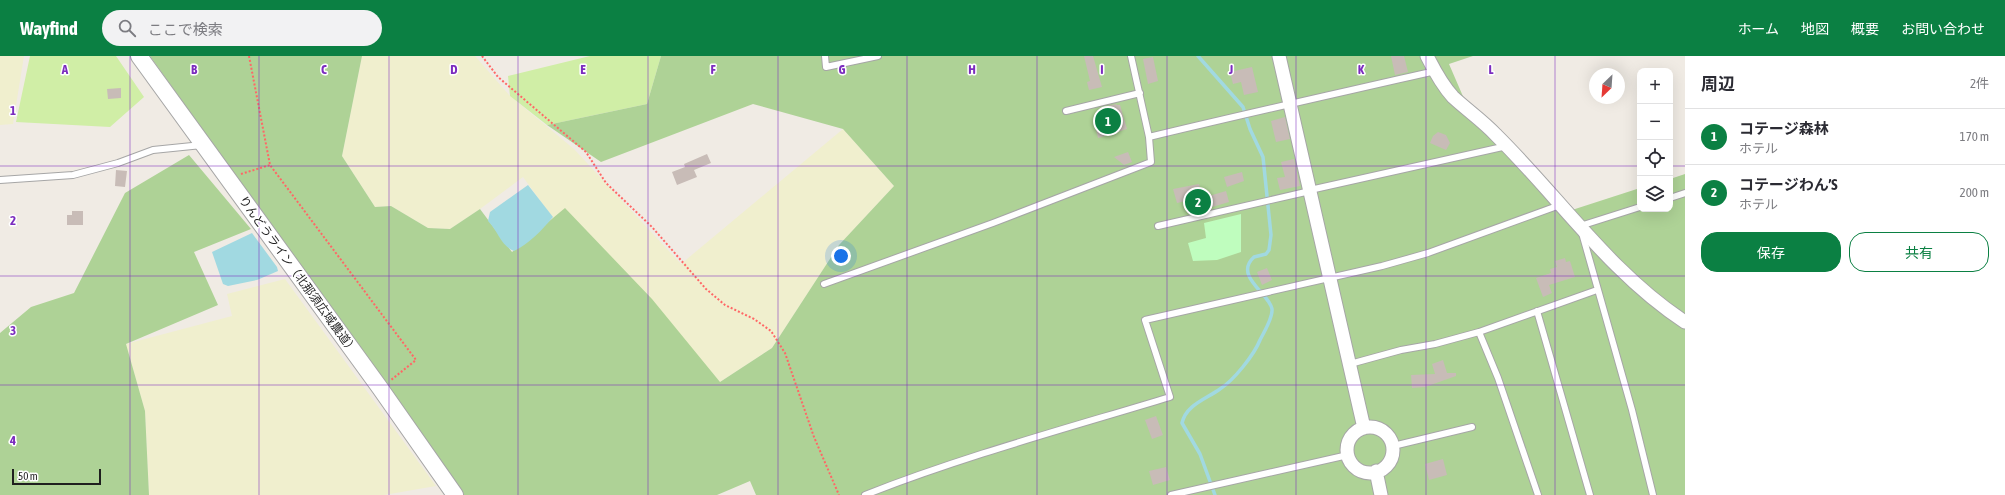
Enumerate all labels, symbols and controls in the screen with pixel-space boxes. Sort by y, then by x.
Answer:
search box [102,10,382,46]
text: Wayfind [20,17,78,39]
icon: search [116,17,138,39]
text: ここで検索 [148,21,223,38]
text: ホーム [1737,21,1779,37]
text: 地図 [1801,21,1829,37]
text: 概要 [1851,21,1879,37]
text: お問い合わせ [1901,21,1985,37]
text: A [61,62,69,77]
text: B [191,62,198,77]
text: C [321,62,327,77]
text: D [450,62,458,77]
text: E [580,62,586,77]
text: F [710,62,716,77]
text: G [839,62,846,77]
text: H [968,62,976,77]
text: I [1100,62,1104,77]
text: J [1228,62,1233,77]
text: K [1358,62,1365,77]
text: L [1488,62,1494,77]
north arrow [1589,68,1625,104]
map controls [1637,68,1673,212]
button: + [1637,68,1673,104]
text: 周辺 [1701,74,1735,94]
text: 2件 [1970,76,1989,91]
text: 1 [10,103,16,118]
button: − [1637,104,1673,140]
pin: 1 [1095,106,1121,136]
text: コテージ森林 [1739,120,1829,137]
text: 1 [1711,129,1717,144]
text: 170 m [1960,129,1989,144]
button: locate [1637,140,1673,176]
text: ホテル [1739,141,1778,156]
button: layers [1637,176,1673,212]
text: コテージわん’S [1739,176,1838,193]
text: 2 [1711,185,1717,200]
text: 200 m [1960,185,1989,200]
pin: 2 [1185,187,1211,217]
street label: りんどうライン（北那須広域農道） [236,193,360,357]
text: ホテル [1739,197,1778,212]
text: 2 [10,213,16,228]
button: 保存 [1701,232,1841,272]
button: 共有 [1849,232,1989,272]
your location [831,246,851,266]
text: 3 [10,323,16,338]
text: 4 [9,433,16,448]
scale bar [12,467,101,486]
text: 50 m [18,470,38,482]

